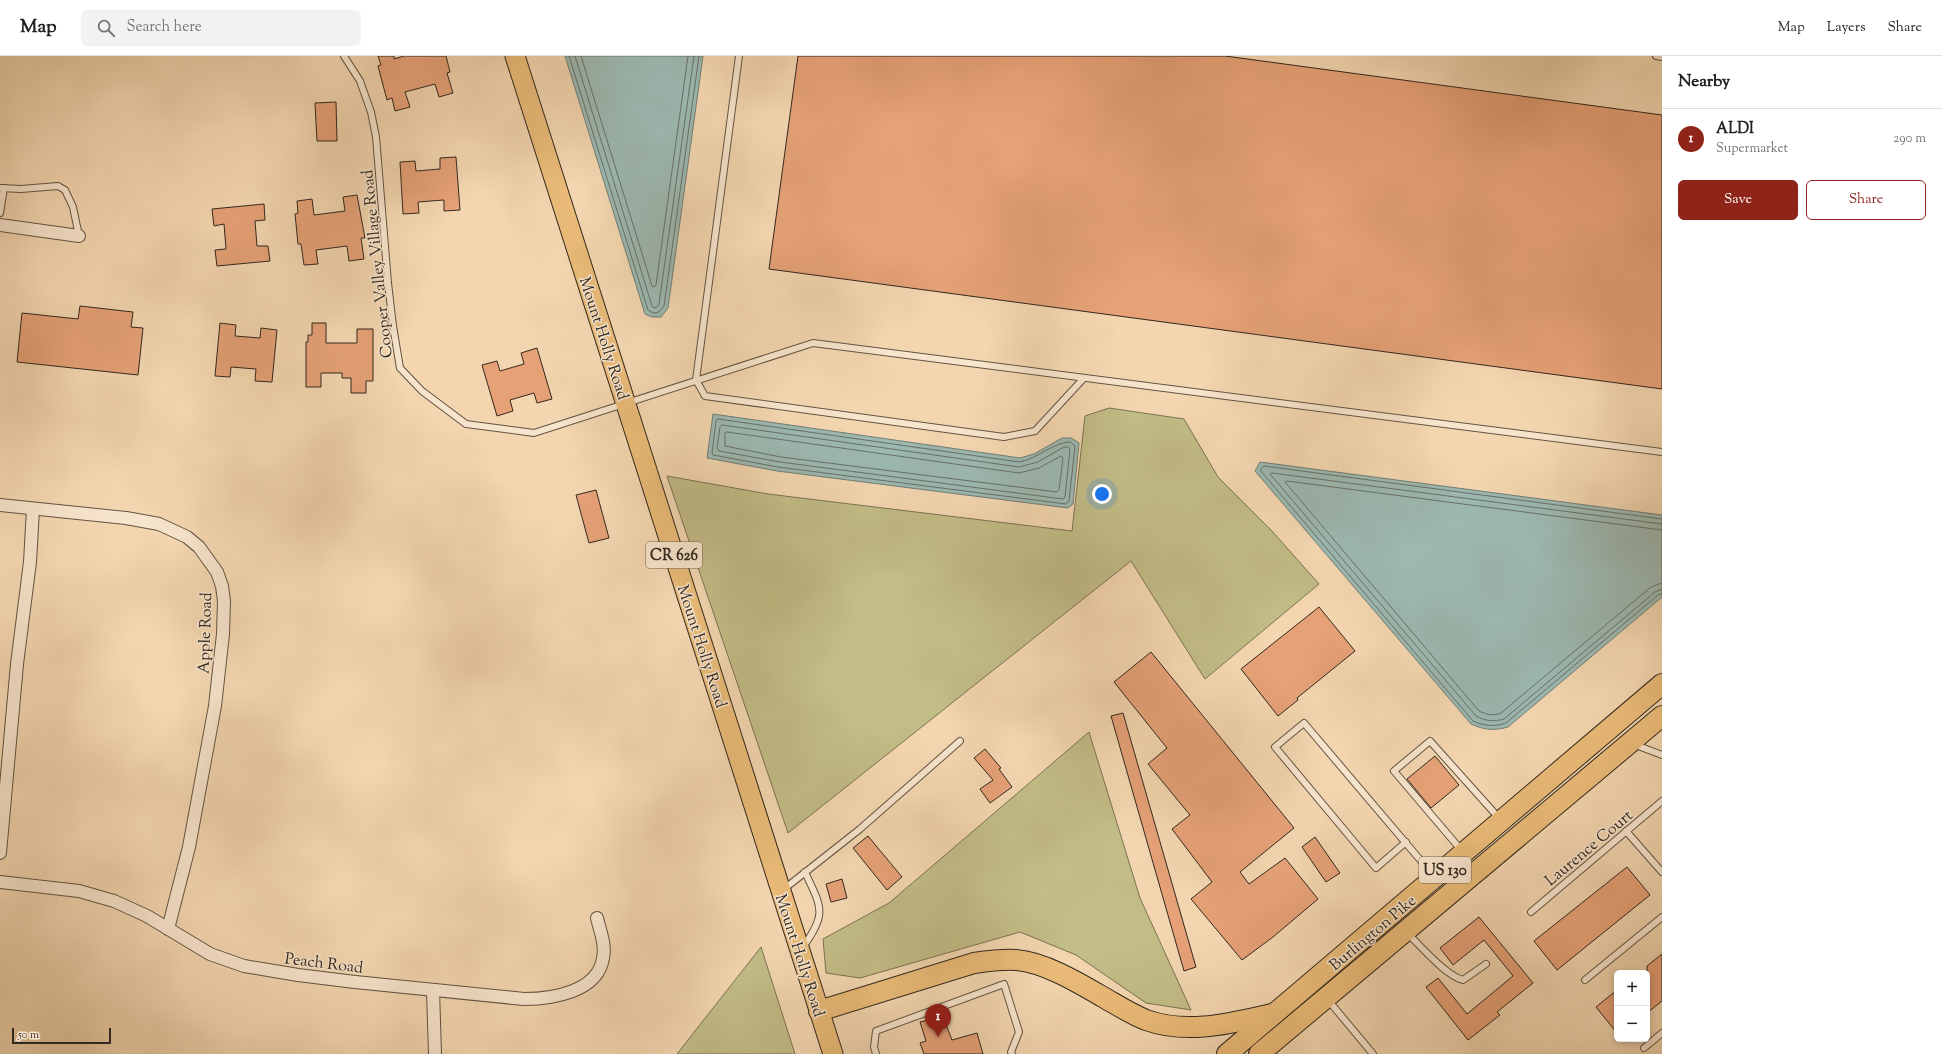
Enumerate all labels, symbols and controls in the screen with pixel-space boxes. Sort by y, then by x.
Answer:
search box [81,10,361,46]
text: Map [20,14,57,41]
icon: search [95,17,117,39]
text: Search here [127,17,202,38]
text: Map [1778,18,1805,38]
text: Layers [1827,18,1865,38]
text: Share [1887,18,1922,38]
text: Nearby [1678,70,1730,94]
text: ALDI [1716,119,1754,140]
text: 1 [1689,130,1693,148]
text: 290 m [1893,130,1926,148]
text: Supermarket [1716,140,1788,158]
street label: Cooper Valley Village Road [357,168,400,359]
button: Save [1678,180,1798,220]
button: Share [1806,180,1926,220]
street label: Mount Holly Road [572,274,633,403]
your location [1092,484,1112,504]
road number: CR 626 [646,542,702,568]
street label: Mount Holly Road [670,582,731,711]
street label: Apple Road [194,592,219,674]
street label: Laurence Court [1541,805,1639,893]
road number: US 130 [1419,857,1471,883]
street label: Mount Holly Road [768,891,829,1020]
street label: Burlington Pike [1325,891,1422,977]
street label: Peach Road [283,948,364,981]
map controls [1614,970,1650,1042]
button: + [1614,970,1650,1006]
pin: 1 [925,1004,951,1037]
button: − [1614,1006,1650,1042]
scale bar [12,1026,111,1045]
text: 50 m [18,1027,39,1043]

